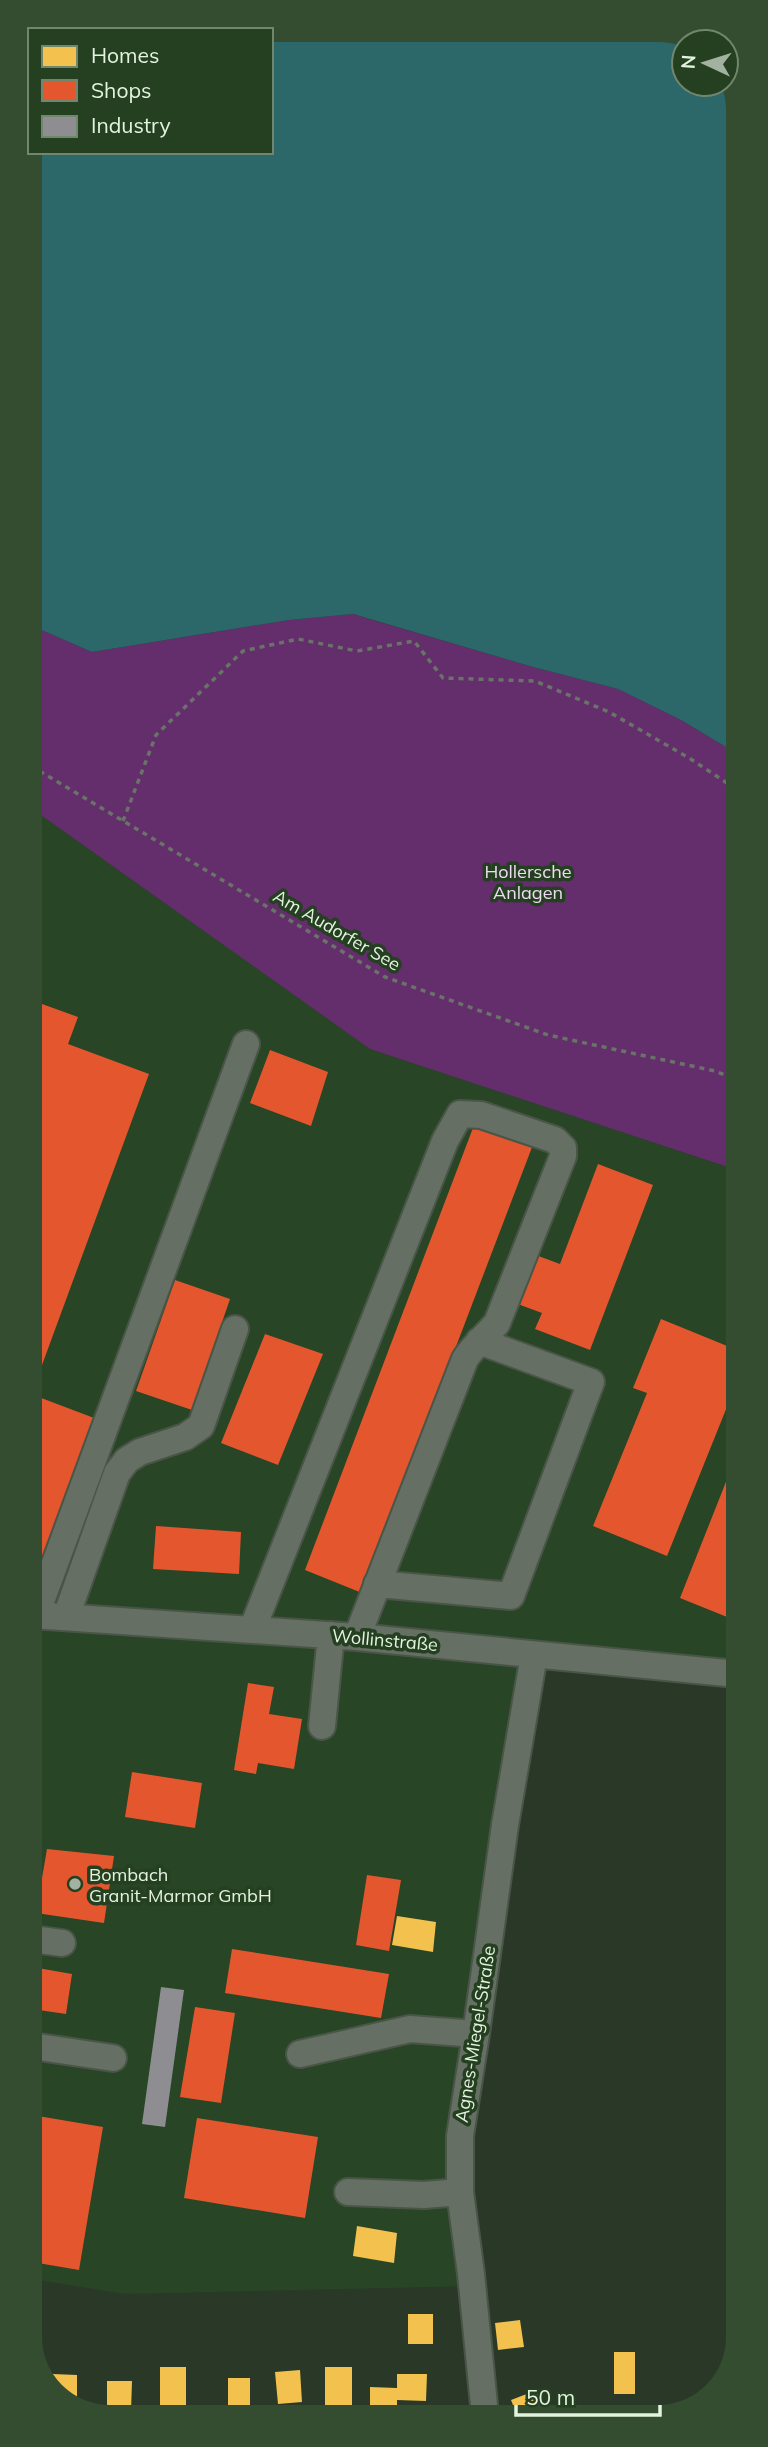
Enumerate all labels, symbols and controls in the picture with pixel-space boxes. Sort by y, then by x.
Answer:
legend [28,28,273,154]
north arrow [670,28,740,98]
text: Homes [91,42,159,68]
text: N [676,54,701,70]
text: Shops [91,77,151,103]
text: Industry [91,112,171,138]
park label: Hollersche Anlagen [484,860,572,904]
street label: Am Audorfer See [269,884,405,976]
street label: Wollinstraße [331,1624,439,1656]
place label: Bombach Granit-Marmor GmbH [89,1863,272,1907]
marker: Bombach Granit-Marmor GmbH [67,1876,83,1892]
street label: Agnes-Miegel-Straße [450,1944,500,2124]
scale bar [516,2374,660,2418]
text: 50 m [526,2384,575,2410]

